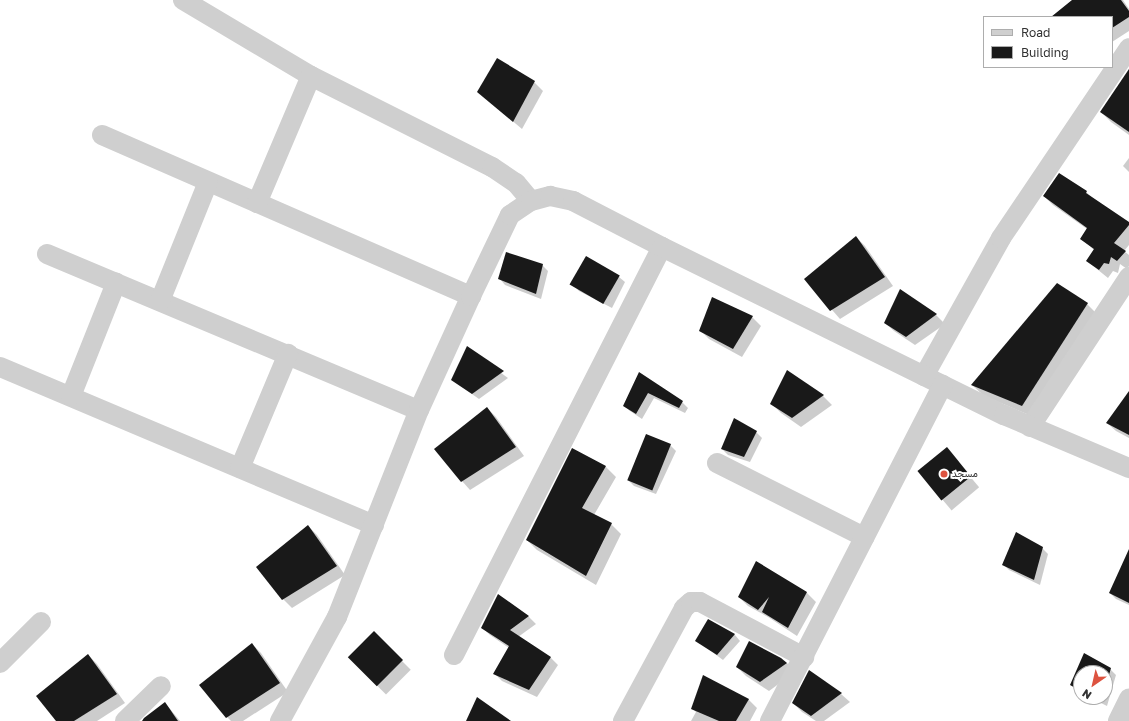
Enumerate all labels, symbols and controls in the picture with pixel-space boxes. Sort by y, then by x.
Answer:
legend [983,16,1113,68]
text: Road [1021,25,1050,40]
text: Building [1021,45,1069,60]
place label: مسجد [952,468,978,480]
marker: مسجد [939,469,949,479]
north arrow [1073,665,1113,705]
text: N [1079,687,1094,702]

